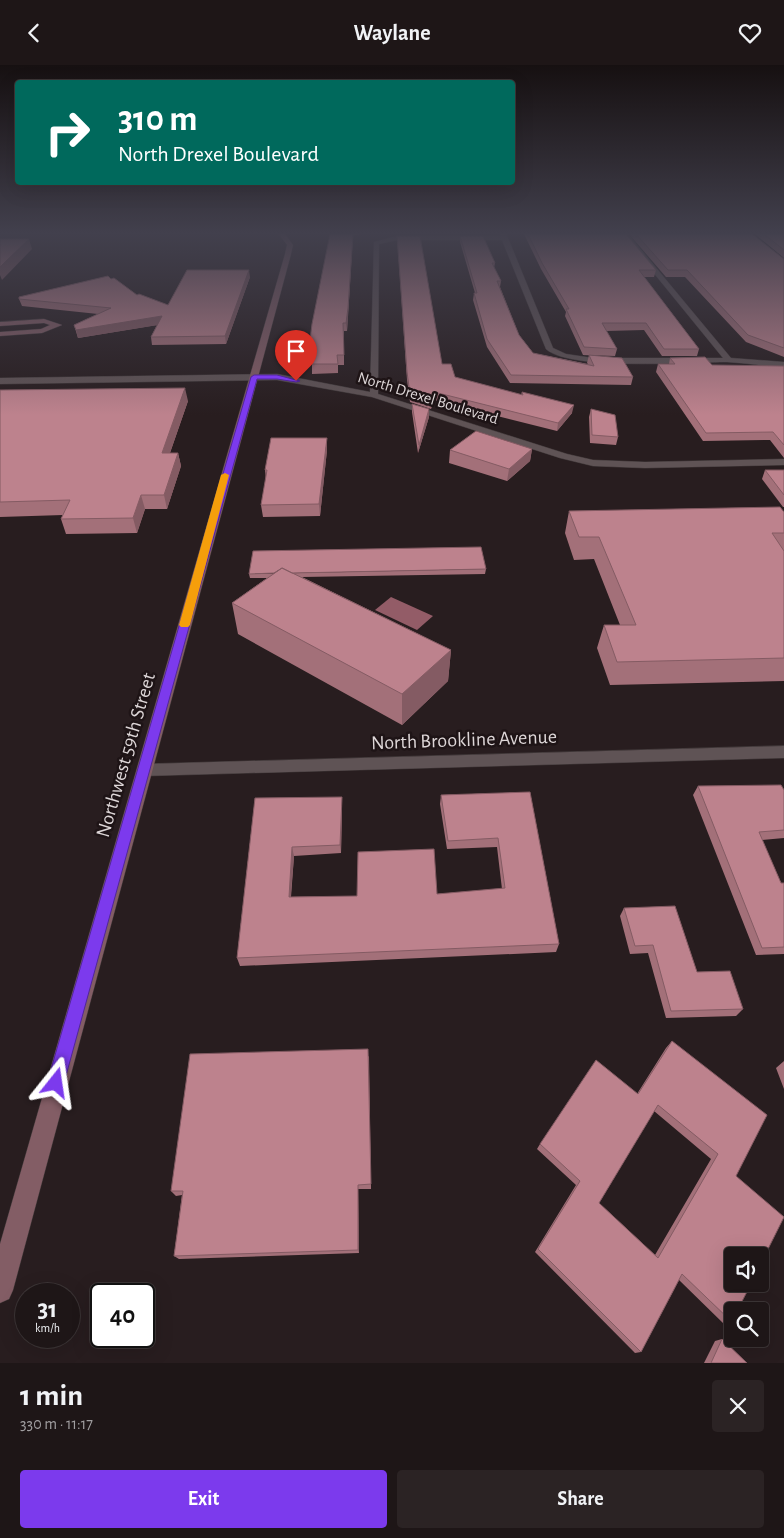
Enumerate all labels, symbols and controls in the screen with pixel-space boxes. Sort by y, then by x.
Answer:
icon: back [20,19,48,47]
icon: heart [736,19,764,47]
text: Waylane [353,22,431,44]
icon: right [35,100,100,165]
text: 310 m [118,102,197,137]
text: North Drexel Boulevard [118,143,319,165]
pin [275,330,317,381]
icon: arrive [282,337,310,365]
street label: North Drexel Boulevard [356,369,500,427]
street label: Northwest 59th Street [93,670,159,840]
street label: North Brookline Avenue [371,727,557,753]
position arrow [29,1056,81,1108]
map controls [724,1247,769,1347]
button: sound [724,1247,769,1292]
speed limit sign: 40 [90,1283,155,1348]
text: 31 [38,1297,57,1322]
button: search [724,1302,769,1347]
text: km/h [35,1322,60,1334]
button: close [712,1380,764,1432]
text: 1 min [20,1381,83,1411]
text: 330 m · 11:17 [20,1416,93,1432]
button: Exit [20,1470,387,1528]
button: Share [397,1470,764,1528]

